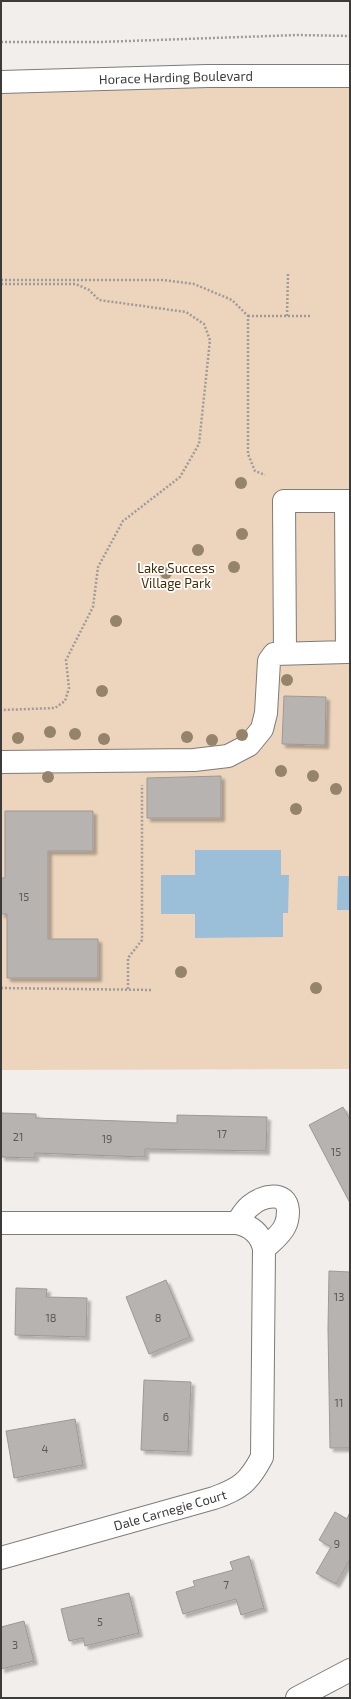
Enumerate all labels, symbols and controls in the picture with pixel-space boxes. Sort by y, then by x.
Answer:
street label: Horace Harding Boulevard [99,68,253,87]
park label: Lake Success Village Park [137,560,215,591]
house number: 15 [19,890,29,903]
house number: 17 [217,1127,227,1140]
house number: 21 [13,1130,23,1143]
house number: 19 [102,1132,112,1145]
house number: 15 [331,1145,341,1158]
house number: 13 [334,1290,344,1303]
house number: 18 [45,1311,57,1324]
house number: 8 [155,1311,161,1324]
house number: 11 [335,1396,343,1409]
house number: 6 [163,1410,169,1423]
house number: 4 [42,1442,49,1455]
street label: Dale Carnegie Court [112,1486,228,1534]
house number: 9 [334,1537,340,1550]
house number: 7 [223,1578,229,1591]
house number: 5 [97,1615,103,1628]
house number: 3 [12,1638,18,1651]

